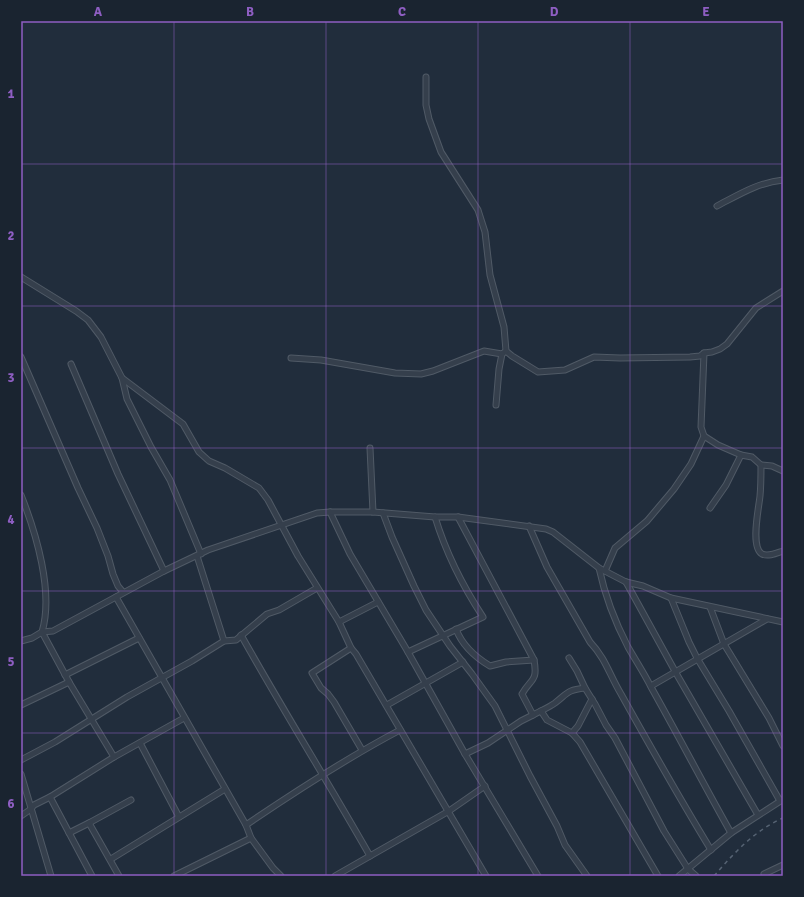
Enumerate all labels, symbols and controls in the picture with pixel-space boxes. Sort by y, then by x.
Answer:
text: A [94,4,103,20]
text: B [246,4,254,20]
text: C [398,4,406,20]
text: D [550,4,559,20]
text: E [702,4,710,20]
text: 1 [7,86,15,102]
text: 2 [7,228,15,244]
text: 3 [7,370,15,386]
text: 4 [7,512,15,528]
text: 5 [7,654,15,670]
text: 6 [7,796,15,812]

